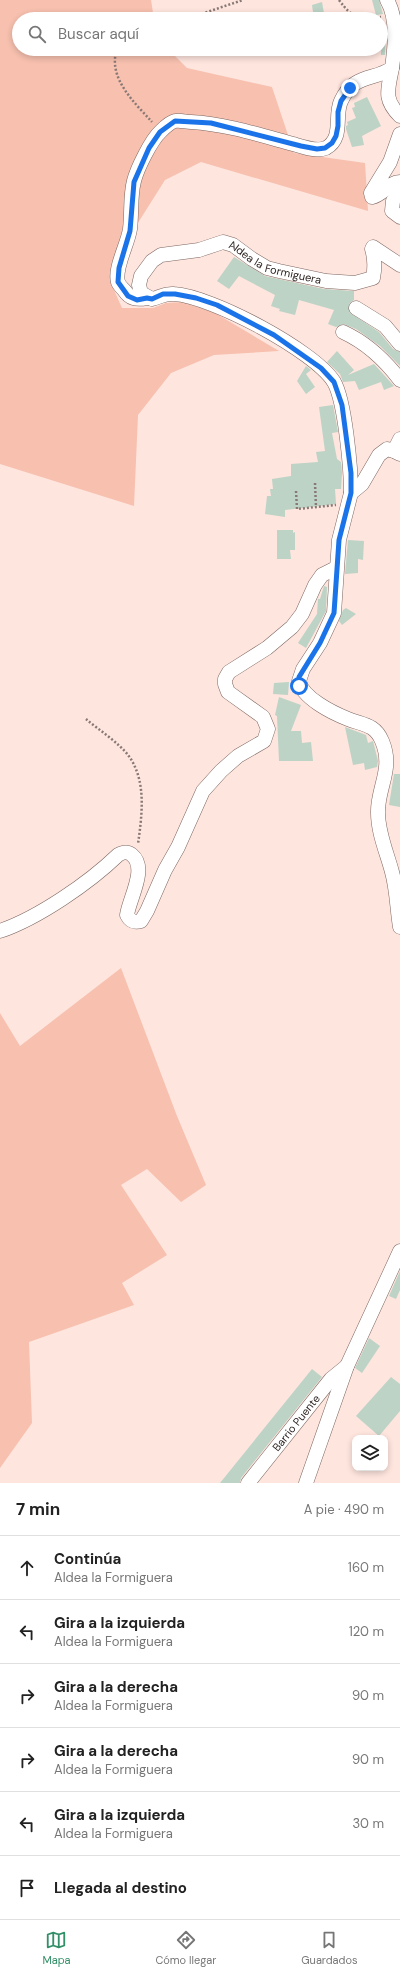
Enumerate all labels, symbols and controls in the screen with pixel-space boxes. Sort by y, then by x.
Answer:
search box [12,12,388,56]
icon: search [26,23,48,45]
text: Buscar aquí [58,24,139,44]
route end [341,79,359,97]
street label: Aldea la Formiguera [227,237,323,287]
route start [290,677,308,695]
street label: Barrio Puente [269,1392,323,1454]
map controls [352,1435,388,1471]
button: layers [352,1435,388,1471]
text: 7 min [16,1498,60,1520]
text: A pie · 490 m [304,1501,384,1518]
text: Continúa [54,1549,121,1569]
icon: ahead [16,1557,38,1579]
text: 160 m [348,1559,384,1576]
text: Aldea la Formiguera [54,1569,173,1586]
text: Gira a la izquierda [54,1613,185,1633]
icon: left [16,1621,38,1643]
text: 120 m [349,1623,384,1640]
text: Aldea la Formiguera [54,1633,173,1650]
text: Gira a la derecha [54,1677,178,1697]
icon: right [16,1685,38,1707]
text: 90 m [352,1687,384,1704]
text: Aldea la Formiguera [54,1697,173,1714]
text: Gira a la derecha [54,1741,178,1761]
icon: right [16,1749,38,1771]
text: 90 m [352,1751,384,1768]
text: Aldea la Formiguera [54,1761,173,1778]
text: Gira a la izquierda [54,1805,185,1825]
icon: left [16,1813,38,1835]
text: 30 m [352,1815,384,1832]
text: Aldea la Formiguera [54,1825,173,1842]
icon: arrive [16,1877,38,1899]
text: Llegada al destino [54,1878,187,1898]
tab: Mapa [42,1929,71,1967]
tab: Cómo llegar [155,1929,216,1967]
tab: Guardados [301,1929,358,1967]

